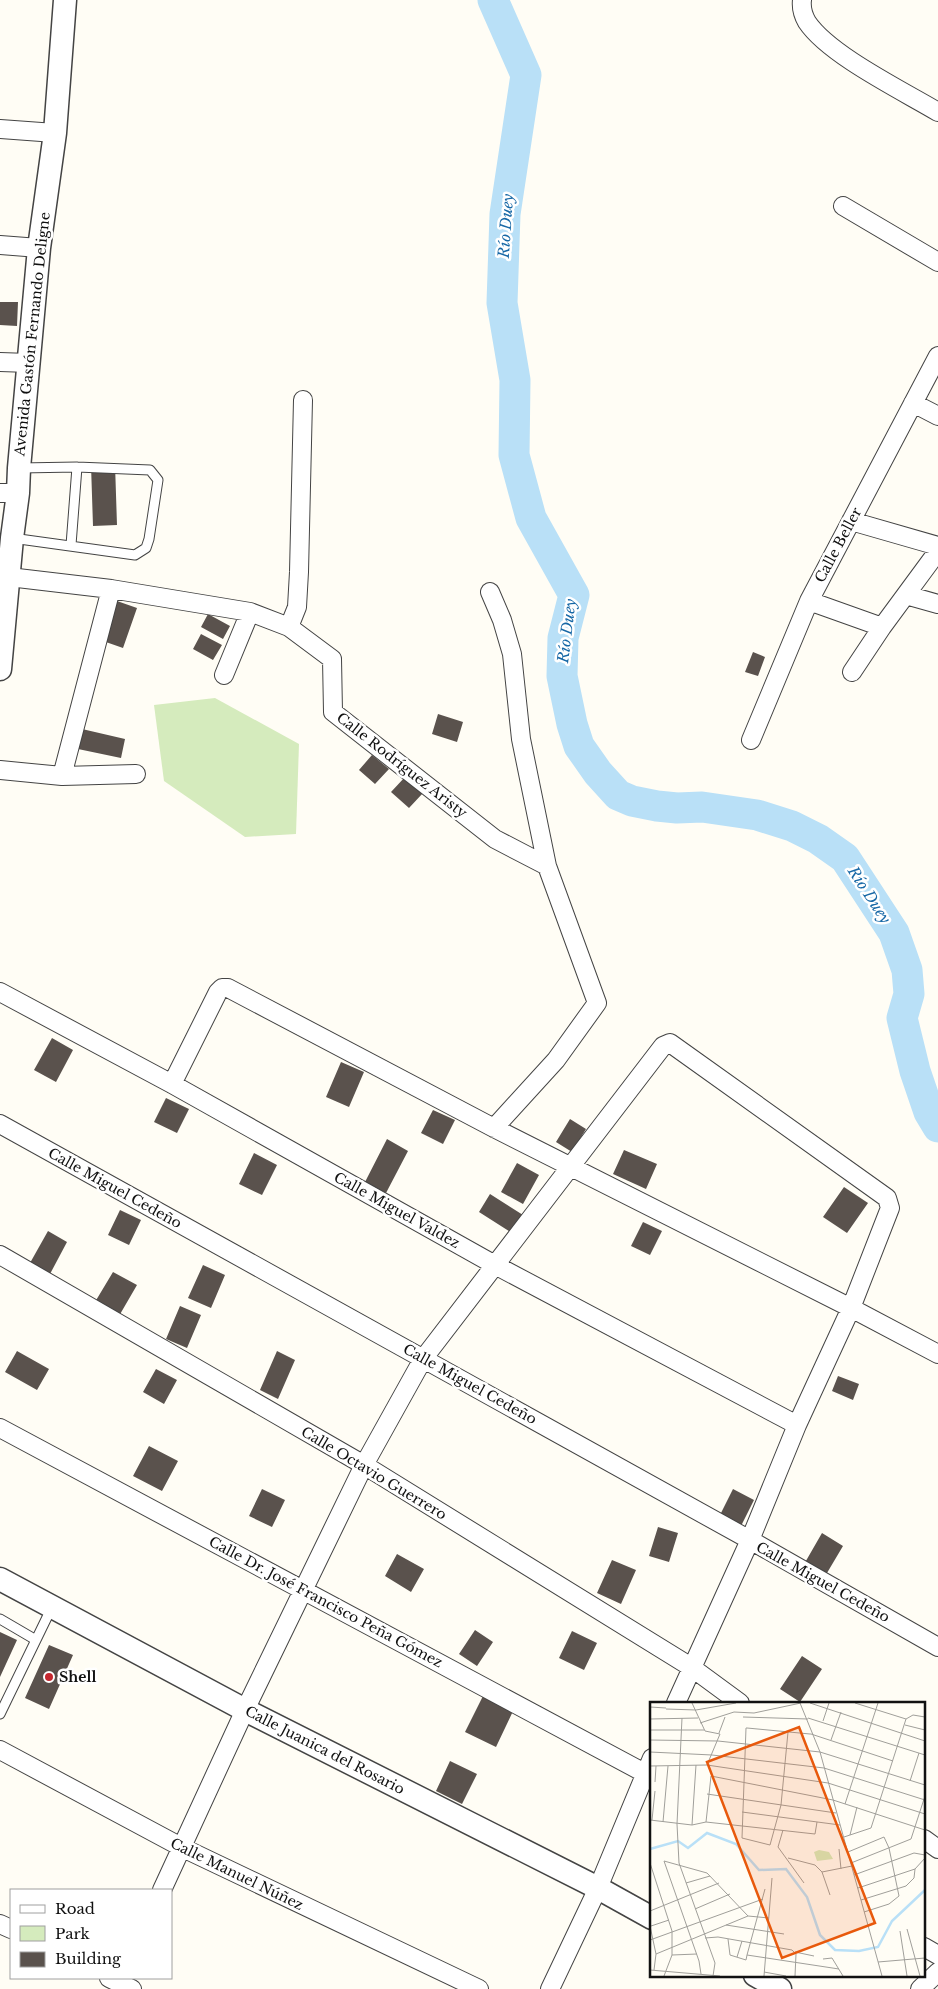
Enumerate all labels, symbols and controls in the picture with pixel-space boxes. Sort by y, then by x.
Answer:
water label: Río Duey [494,193,517,260]
street label: Avenida Gastón Fernando Deligne [10,211,54,458]
street label: Calle Beller [811,504,866,586]
water label: Río Duey [553,598,580,665]
street label: Calle Rodríguez Aristy [333,708,471,822]
water label: Río Duey [843,862,895,927]
street label: Calle Miguel Cedeño [45,1144,185,1232]
street label: Calle Miguel Valdez [331,1168,463,1252]
street label: Calle Miguel Cedeño [400,1340,540,1428]
street label: Calle Octavio Guerrero [298,1422,450,1524]
street label: Calle Dr. José Francisco Peña Gómez [206,1532,446,1672]
street label: Calle Miguel Cedeño [753,1538,893,1626]
place label: Shell [59,1668,96,1686]
marker: Shell [43,1671,55,1683]
street label: Calle Juanica del Rosario [242,1702,408,1798]
inset map [650,1702,926,1976]
street label: Calle Manuel Núñez [167,1834,307,1914]
legend [10,1889,172,1979]
text: Road [55,1899,95,1918]
text: Park [55,1924,91,1943]
text: Building [55,1949,122,1968]

